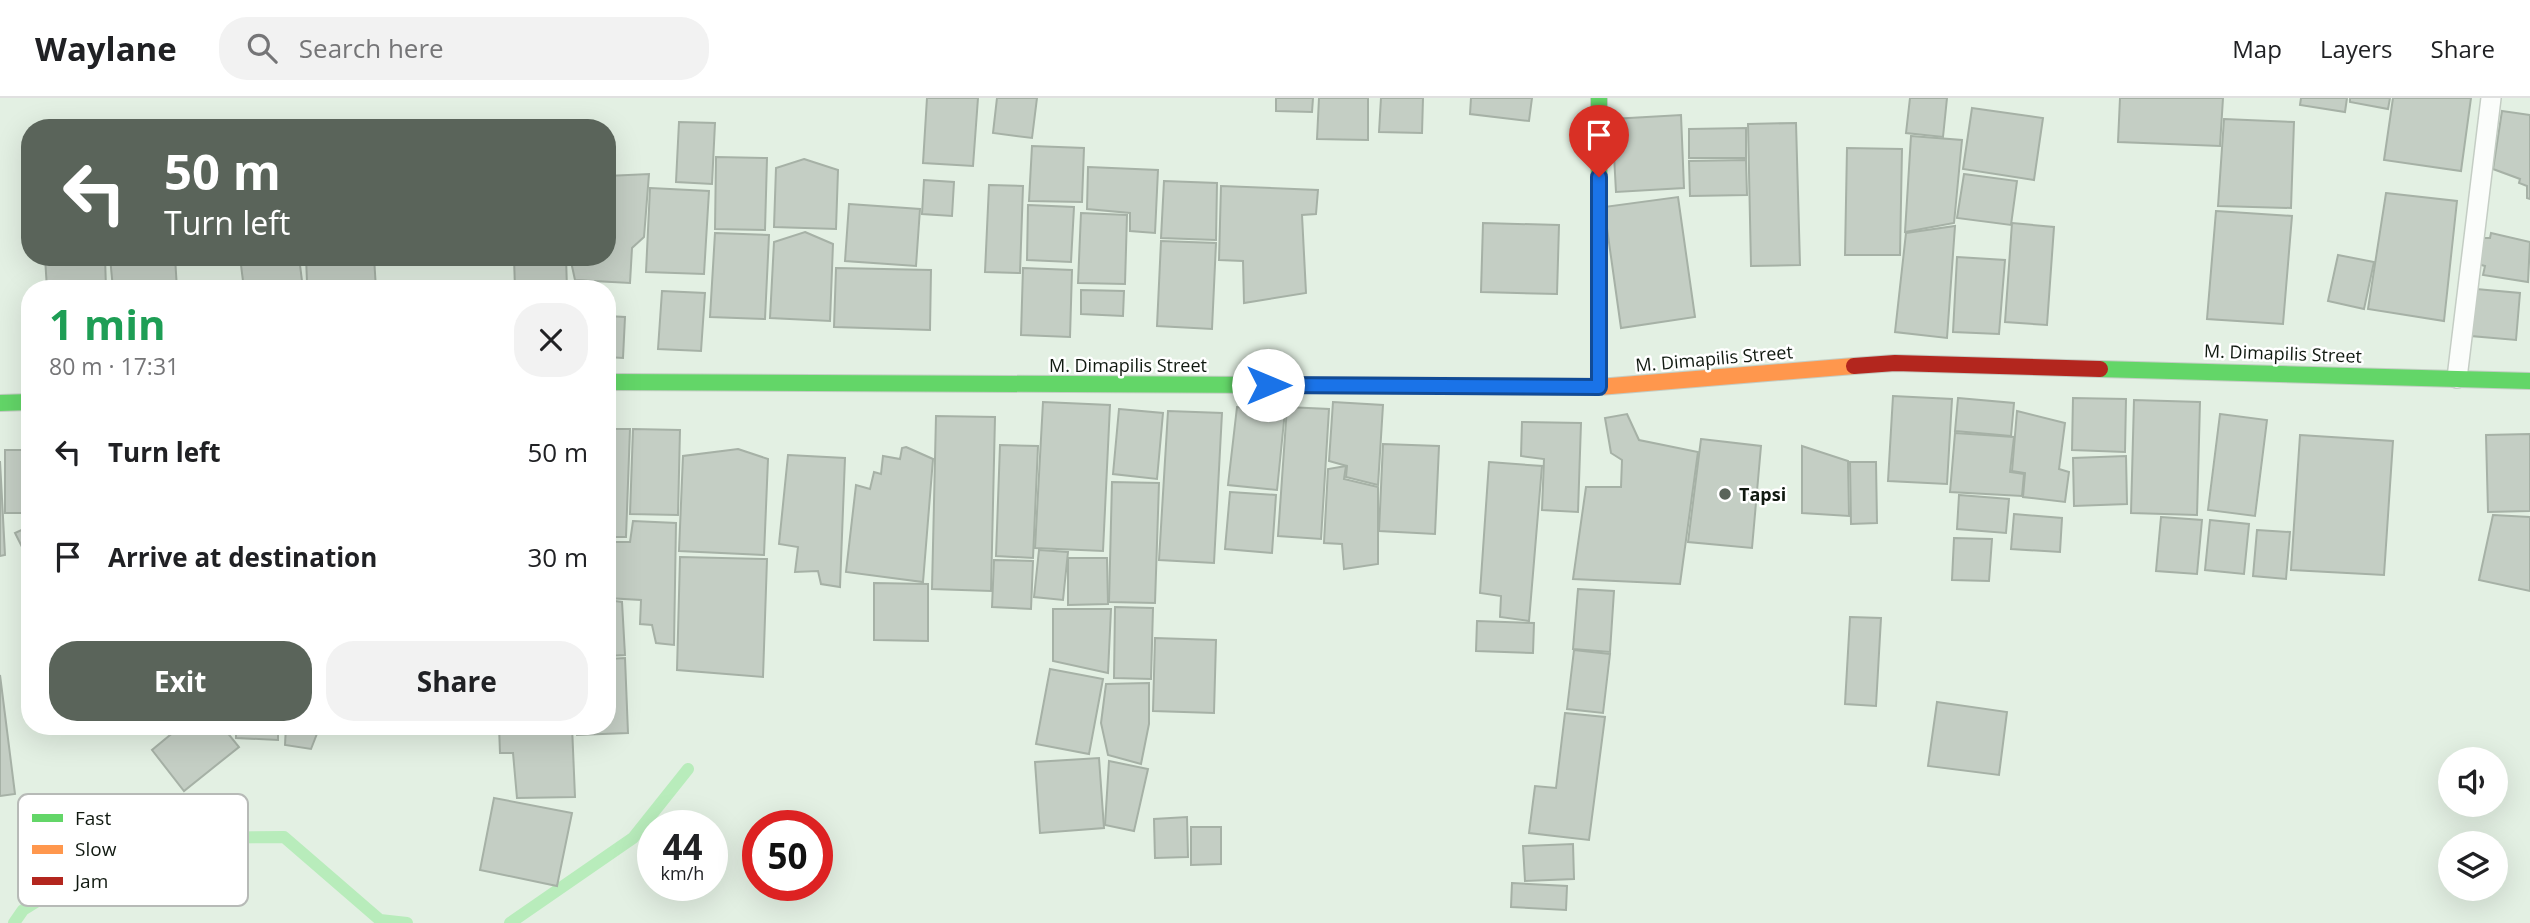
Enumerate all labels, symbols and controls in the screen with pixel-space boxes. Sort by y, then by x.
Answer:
search box [219,17,709,80]
text: Waylane [35,26,177,71]
icon: search [243,29,281,67]
text: Search here [299,30,444,66]
text: Map [2232,32,2282,65]
text: Layers [2320,32,2393,65]
text: Share [2431,32,2495,65]
pin [1569,105,1629,177]
icon: arrive [1580,116,1618,154]
text: 50 m [164,138,281,204]
icon: left [49,147,140,238]
text: Turn left [164,201,290,244]
text: 1 min [49,295,166,352]
button: close [514,303,588,377]
street label: M. Dimapilis Street [2204,338,2362,368]
street label: M. Dimapilis Street [1634,339,1794,377]
position arrow [1231,348,1305,422]
text: 80 m · 17:31 [49,350,179,382]
street label: M. Dimapilis Street [1049,353,1207,377]
icon: left [49,433,87,471]
text: Turn left [108,434,220,470]
text: 50 m [527,434,588,470]
place label: Tapsi [1739,482,1786,506]
marker: Tapsi [1717,486,1733,502]
icon: arrive [49,538,87,576]
text: Arrive at destination [108,539,377,575]
text: 30 m [527,539,588,575]
button: Exit [49,641,312,721]
button: Share [326,641,588,721]
map controls [2438,747,2508,901]
button: sound [2438,747,2508,817]
legend [18,794,248,906]
text: Fast [75,805,111,831]
speed limit sign: 50 [742,810,833,901]
text: 44 [662,823,703,870]
button: layers [2438,831,2508,901]
text: Slow [75,836,117,862]
text: km/h [661,861,704,885]
text: Jam [73,868,108,894]

